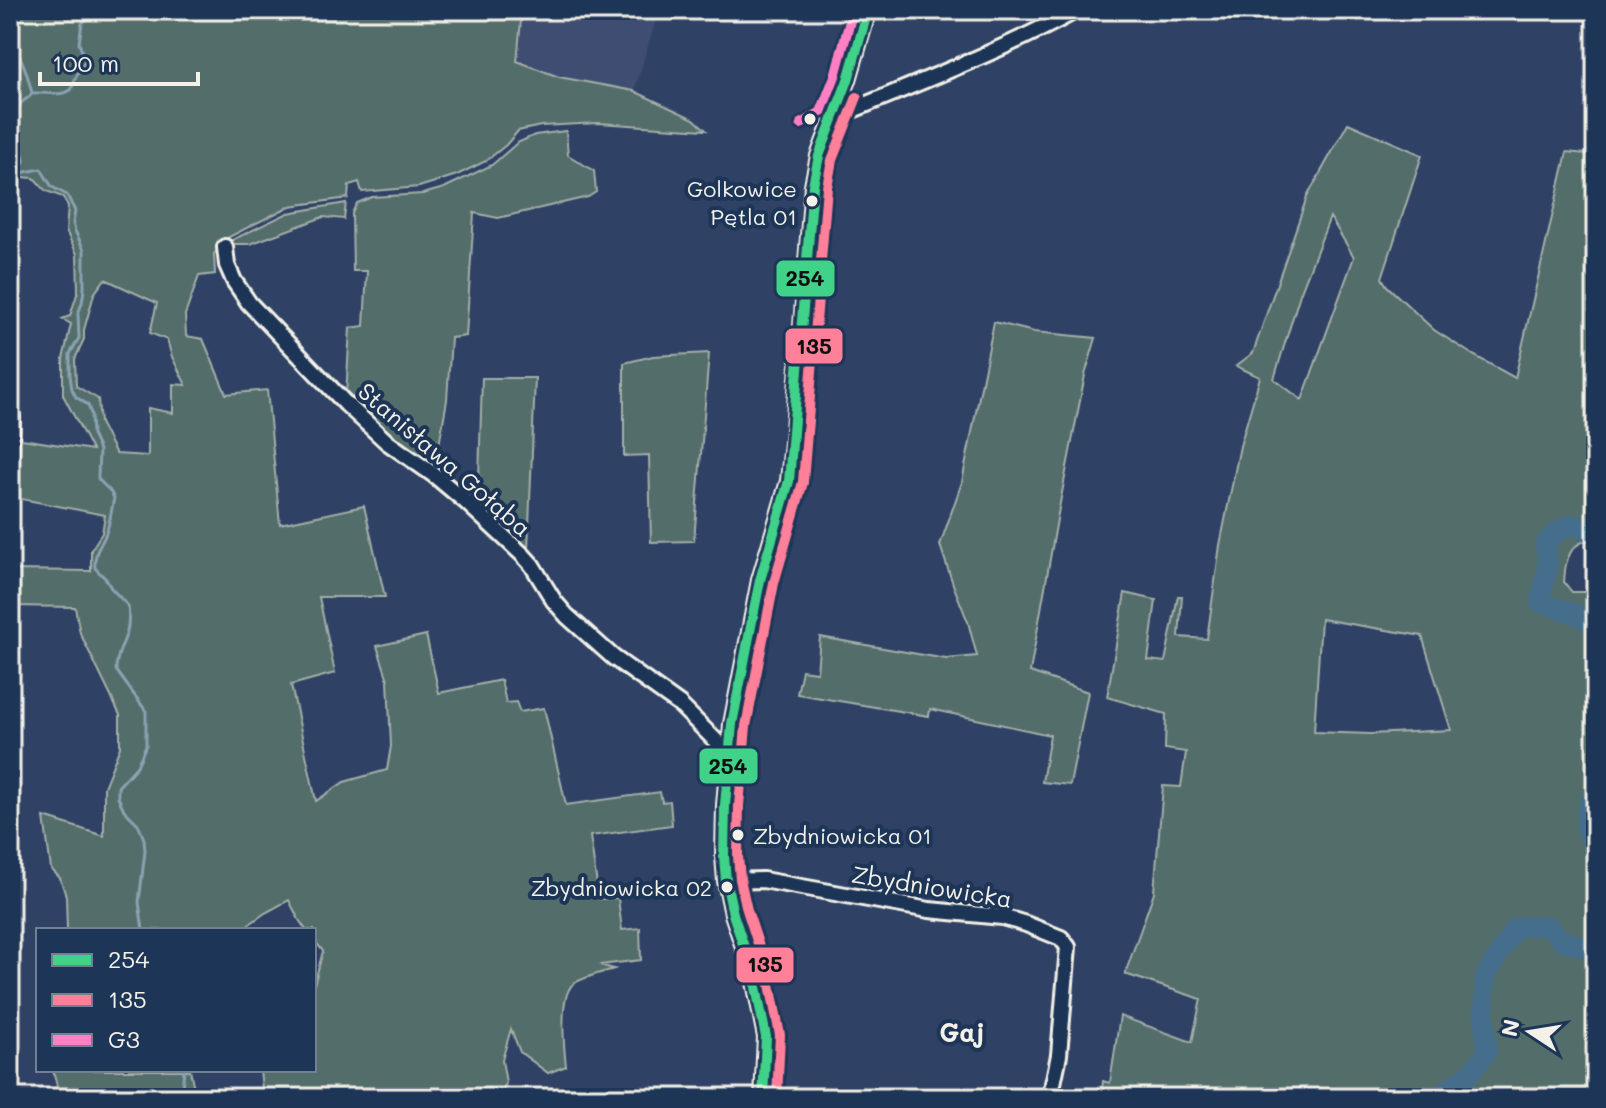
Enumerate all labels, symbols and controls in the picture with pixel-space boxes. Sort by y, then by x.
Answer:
scale bar [40,36,198,86]
text: 100 m [52,47,119,78]
unlabelled marker [802,111,818,127]
place label: Golkowice Pętla 01 [687,174,797,231]
marker: Golkowice Pętla 01 [804,193,820,209]
line badge: 254 [775,259,836,298]
text: 254 [785,263,825,292]
line badge: 135 [784,327,844,365]
text: 135 [796,331,832,360]
street label: Stanisława Gołąba [352,375,538,543]
line badge: 254 [698,747,759,785]
text: 254 [708,751,748,780]
place label: Zbydniowicka 01 [753,821,932,850]
marker: Zbydniowicka 01 [730,827,746,843]
street label: Zbydniowicka [850,858,1014,914]
place label: Zbydniowicka 02 [531,873,712,902]
marker: Zbydniowicka 02 [719,879,735,895]
legend [36,928,316,1072]
text: 254 [108,943,149,974]
line badge: 135 [735,946,795,984]
text: 135 [747,949,783,978]
text: 135 [108,983,147,1014]
north arrow [1490,992,1570,1072]
district label: Gaj [939,1015,985,1049]
text: N [1494,1017,1526,1039]
text: G3 [108,1023,140,1054]

